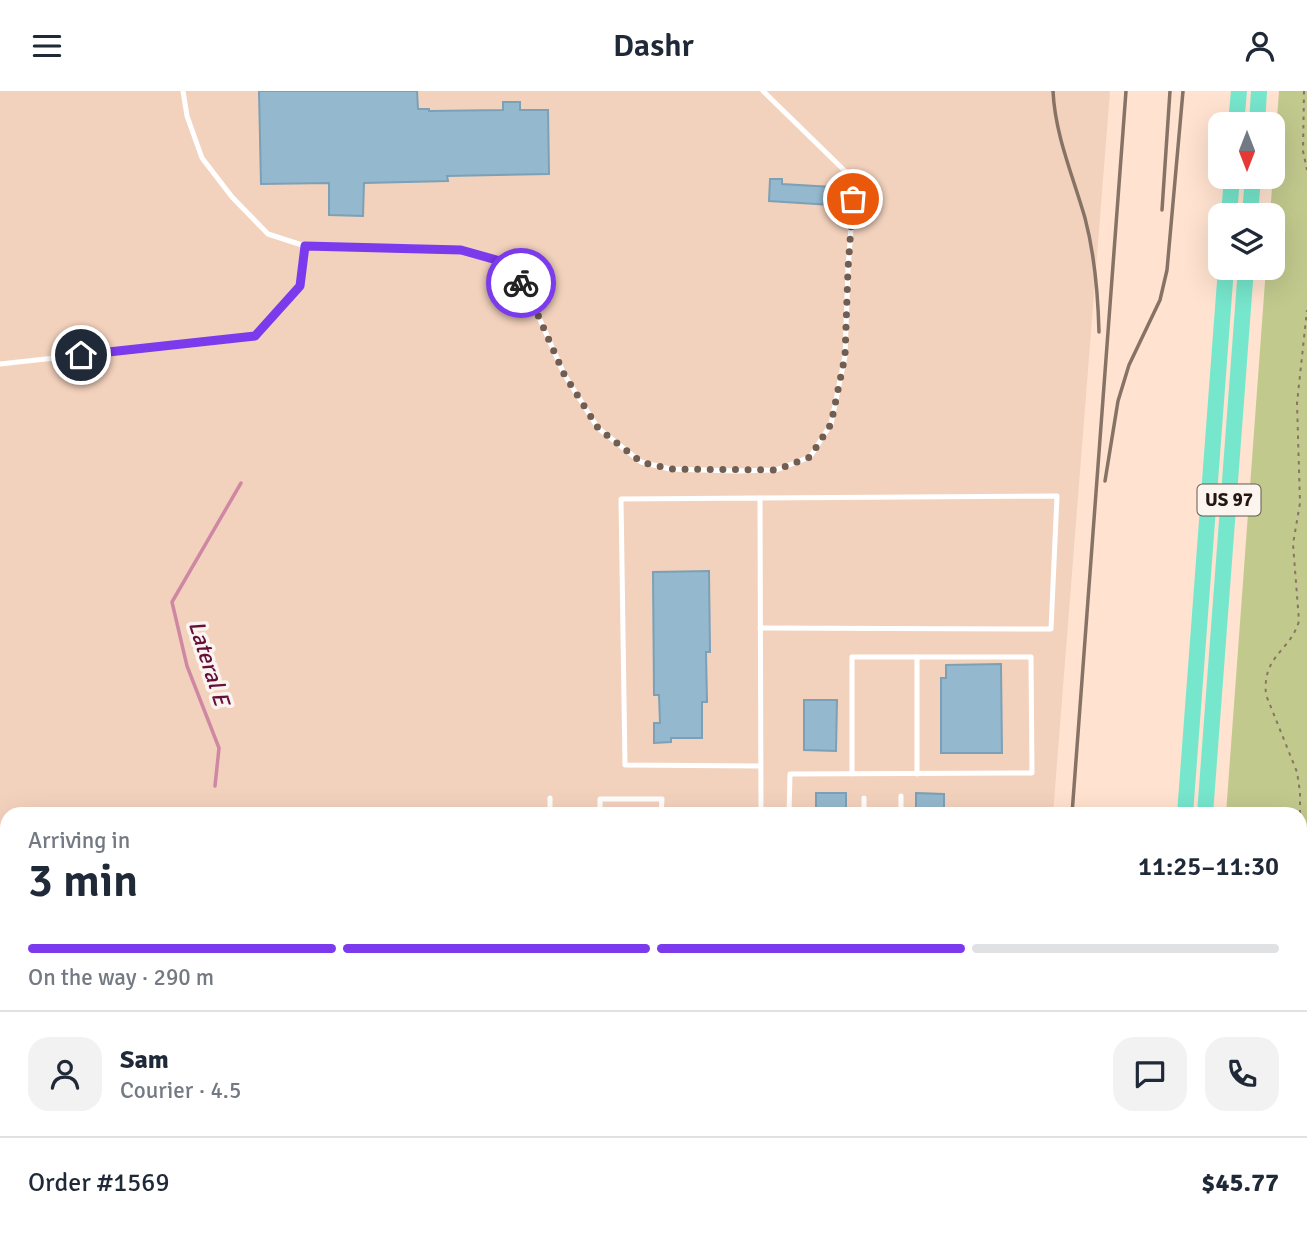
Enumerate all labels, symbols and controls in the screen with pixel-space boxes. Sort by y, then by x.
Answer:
text: Dashr [613,26,694,65]
icon: menu [28,27,66,65]
icon: person [1241,27,1279,65]
north arrow [1208,112,1284,189]
map controls [1208,112,1285,280]
pin [823,169,883,229]
icon: bag [834,180,872,218]
button: layers [1208,203,1285,280]
courier [486,248,556,318]
icon: bike [502,264,540,302]
pin [51,325,111,385]
icon: home [62,336,100,374]
road number: US 97 [1198,485,1260,515]
water label: Lateral E [182,617,237,712]
text: Arriving in [28,826,130,855]
text: 11:25–11:30 [1138,851,1279,883]
text: 3 min [28,853,138,909]
text: On the way · 290 m [28,963,214,992]
button: person [28,1037,102,1111]
button: chat [1113,1037,1187,1111]
button: phone [1205,1037,1279,1111]
text: Sam [120,1044,169,1076]
text: Courier · 4.5 [120,1076,241,1105]
text: Order #1569 [28,1167,169,1199]
text: $45.77 [1201,1167,1279,1199]

